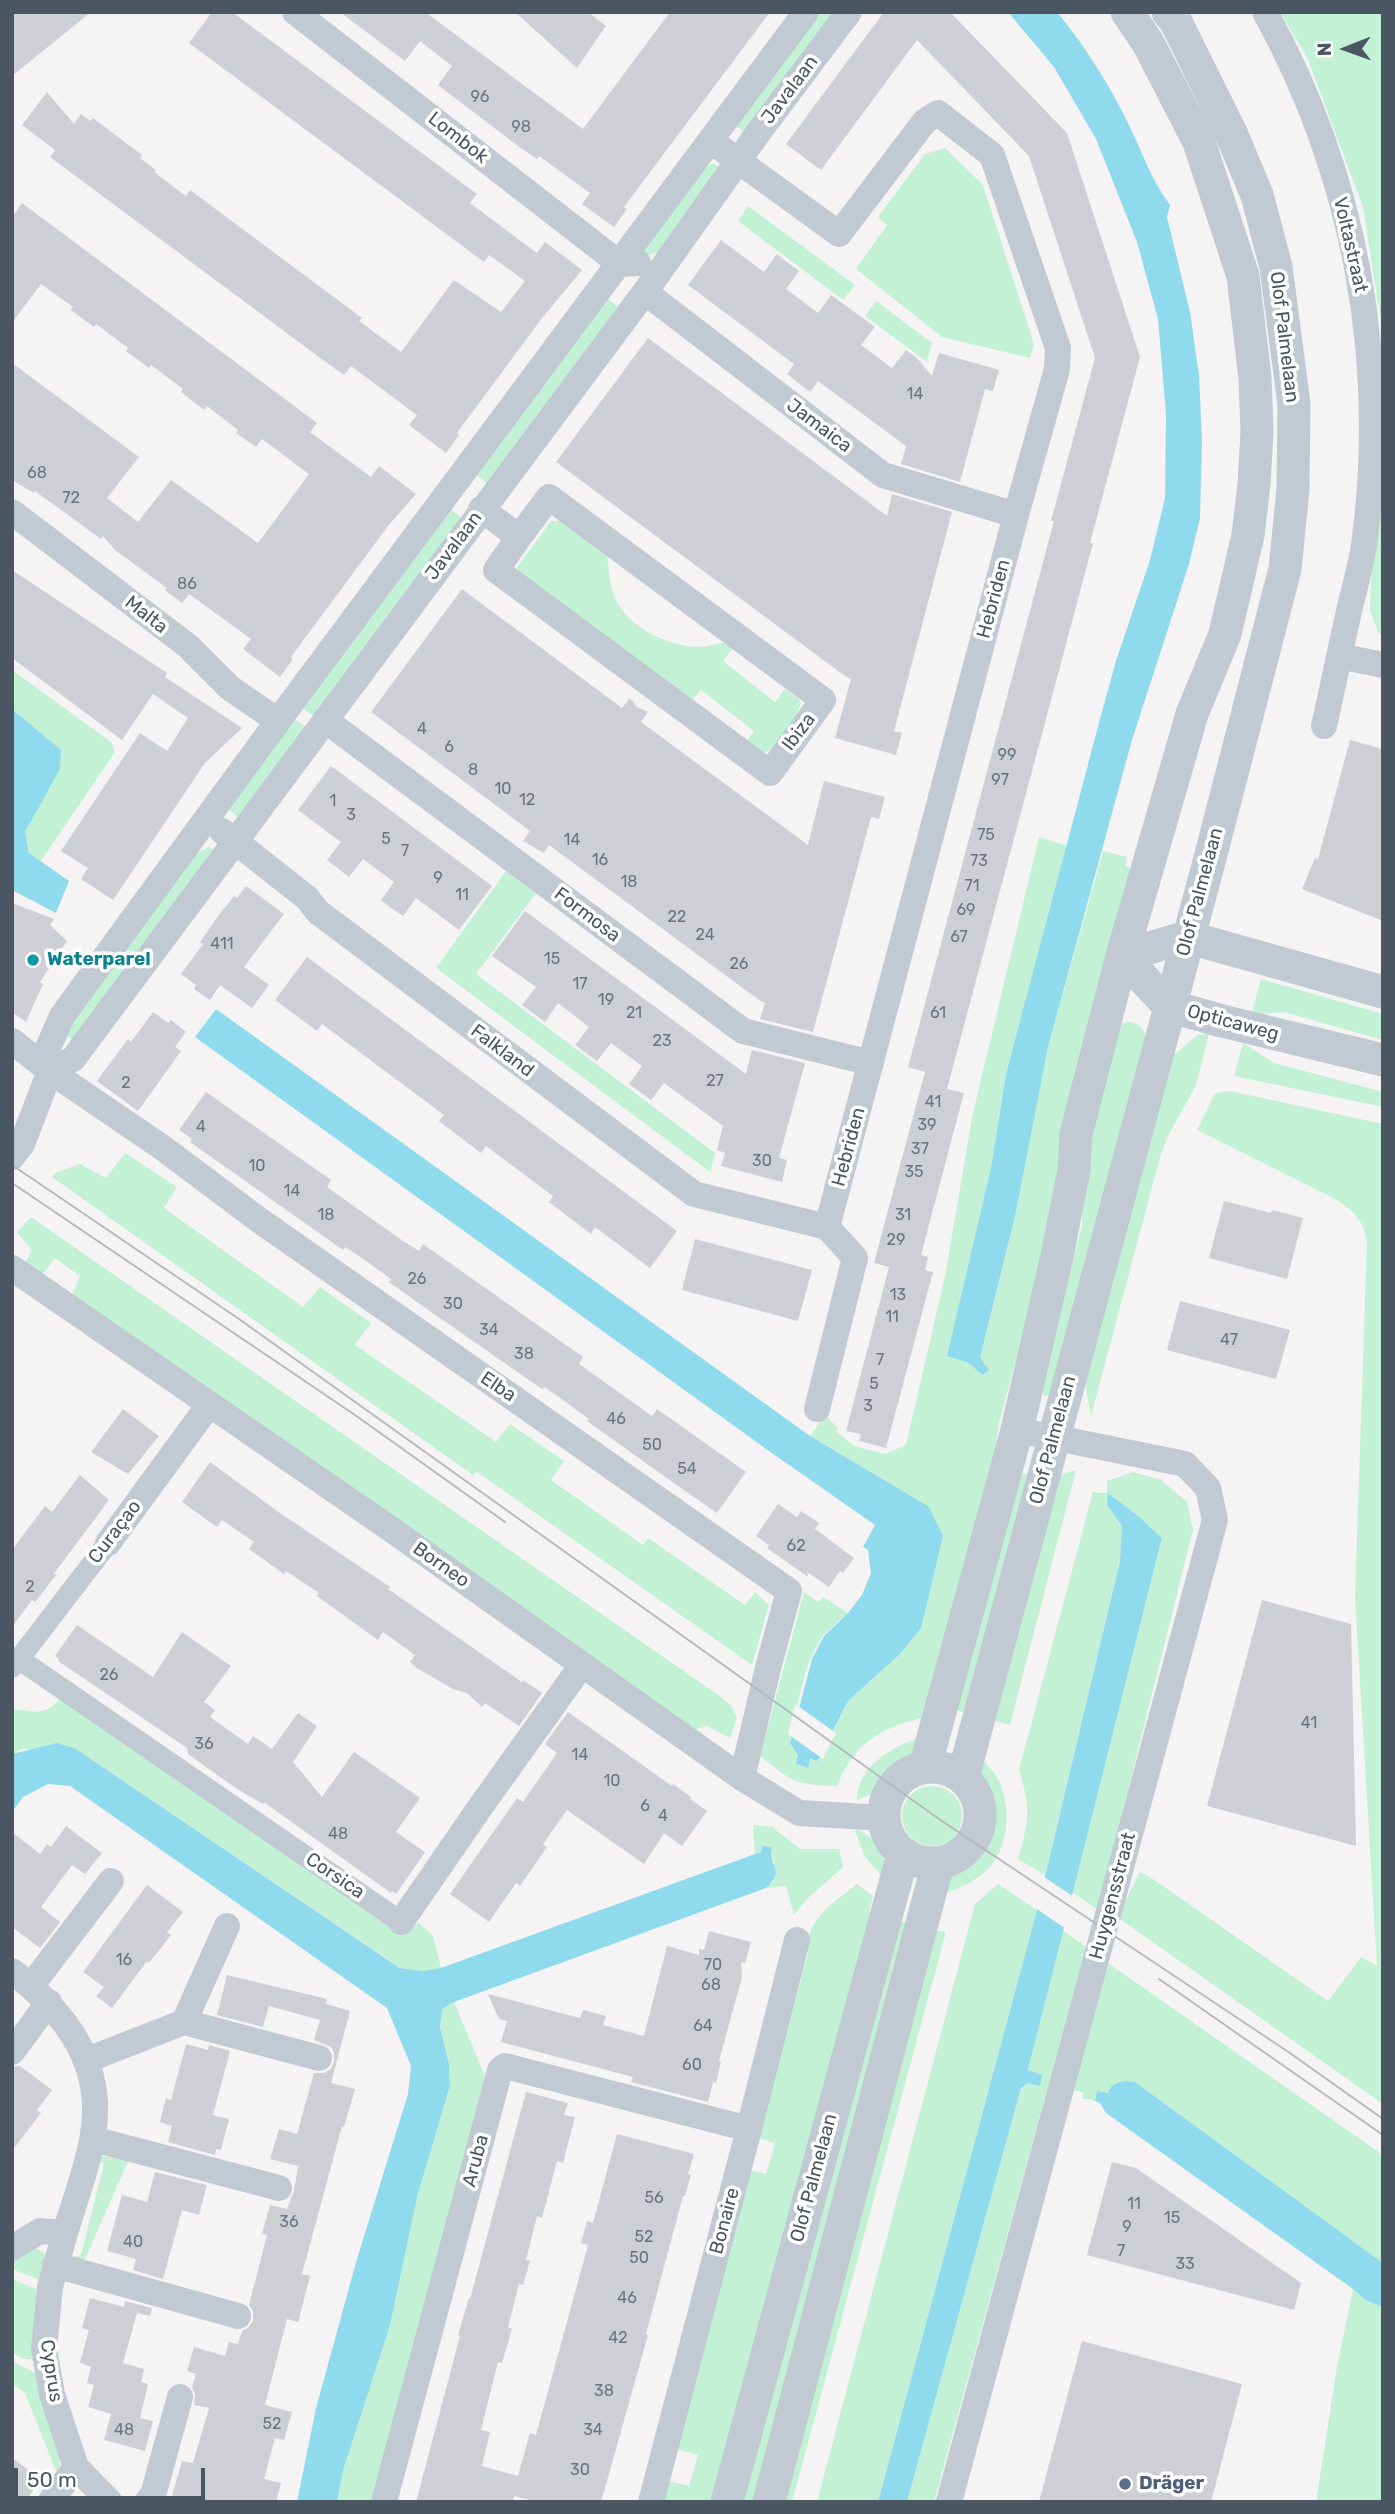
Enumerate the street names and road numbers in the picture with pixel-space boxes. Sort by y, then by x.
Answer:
street label: Javalaan [757,51,823,129]
street label: Lombok [423,107,493,169]
street label: Voltastraat [1328,195,1372,295]
street label: Olof Palmelaan [1265,270,1303,404]
street label: Jamaica [782,394,856,458]
street label: Javalaan [421,507,487,585]
street label: Hebriden [973,557,1015,641]
street label: Malta [120,591,172,639]
street label: Ibiza [777,709,821,755]
street label: Olof Palmelaan [1172,825,1228,959]
street label: Formosa [549,883,625,947]
street label: Opticaweg [1185,1000,1281,1046]
street label: Falkland [466,1020,538,1082]
street label: Hebriden [828,1105,870,1189]
street label: Elba [476,1367,520,1407]
street label: Olof Palmelaan [1025,1373,1081,1507]
street label: Curaçao [84,1496,146,1568]
street label: Borneo [408,1537,474,1593]
street label: Huygensstraat [1085,1830,1141,1962]
street label: Corsica [301,1848,369,1904]
street label: Olof Palmelaan [786,2111,842,2245]
street label: Aruba [458,2132,494,2190]
street label: Bonaire [705,2185,745,2257]
street label: Cyprus [35,2338,67,2404]

